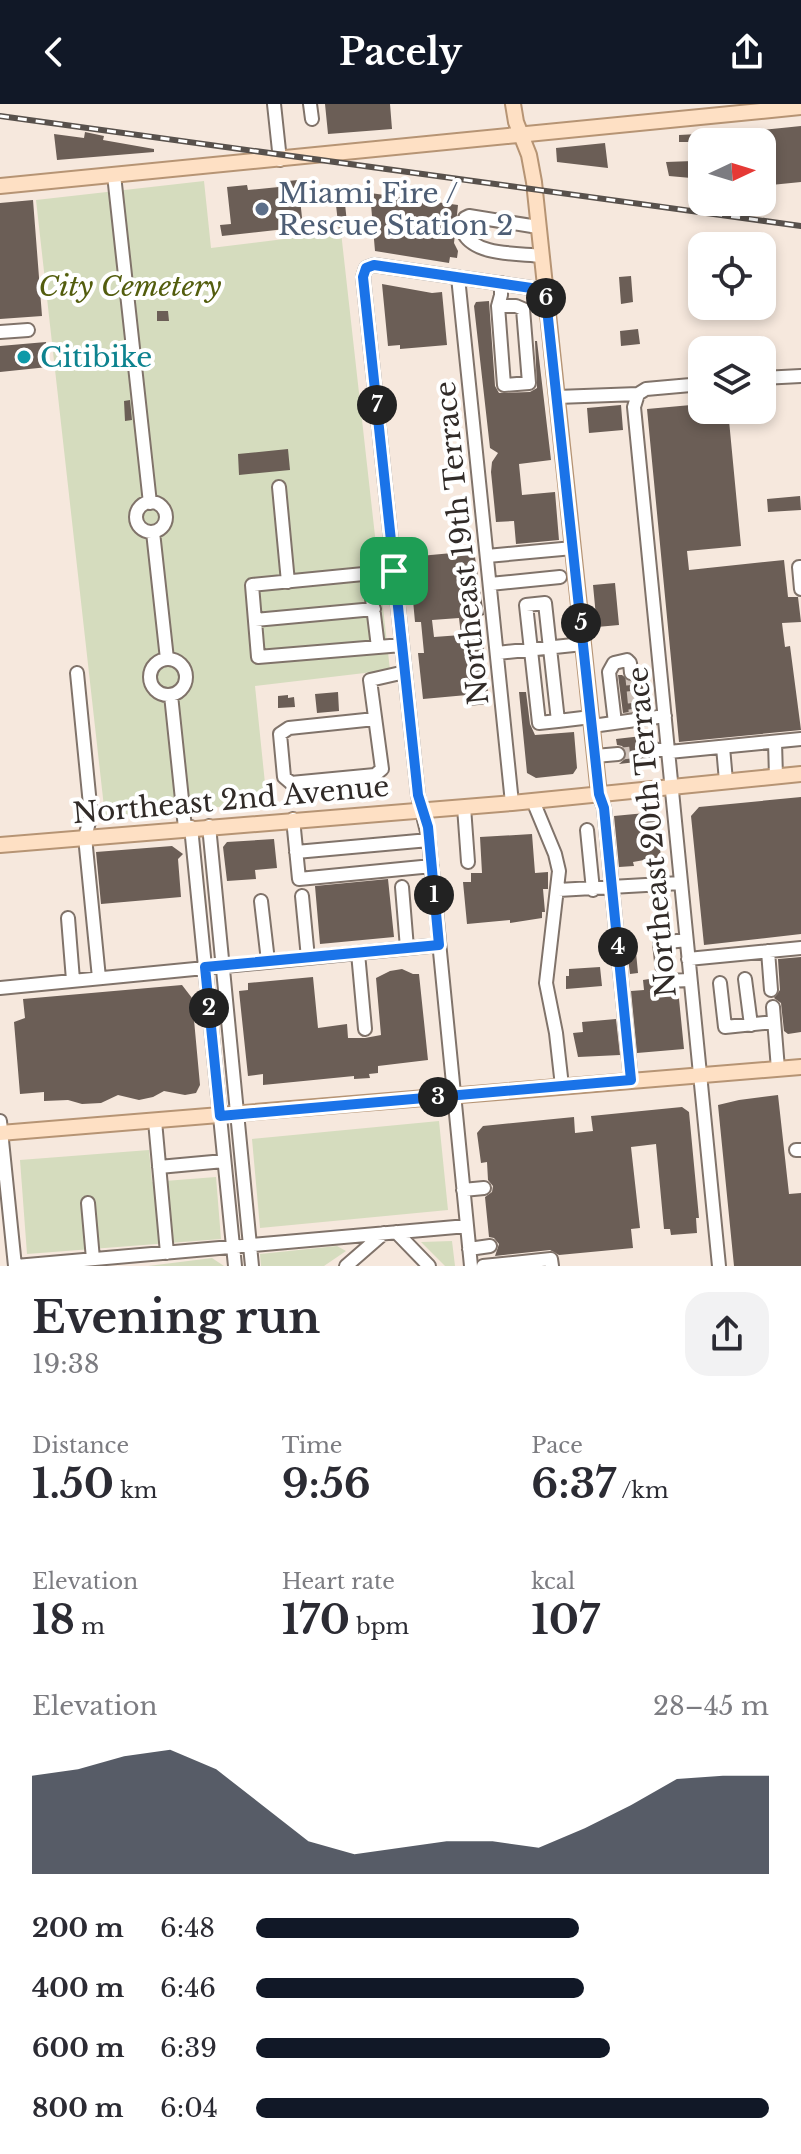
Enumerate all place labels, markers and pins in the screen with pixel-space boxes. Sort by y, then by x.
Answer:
place label: Miami Fire / Rescue Station 2 [278,176,514,243]
marker: Miami Fire / Rescue Station 2 [253,200,271,218]
pin: 6 [526,278,566,318]
place label: Citibike [40,340,152,375]
marker: Citibike [15,348,33,366]
pin: 7 [357,385,397,425]
pin [360,537,428,605]
pin: 5 [561,603,601,643]
pin: 1 [414,875,454,915]
pin: 4 [598,927,638,967]
pin: 2 [189,988,229,1028]
pin: 3 [418,1077,458,1117]

